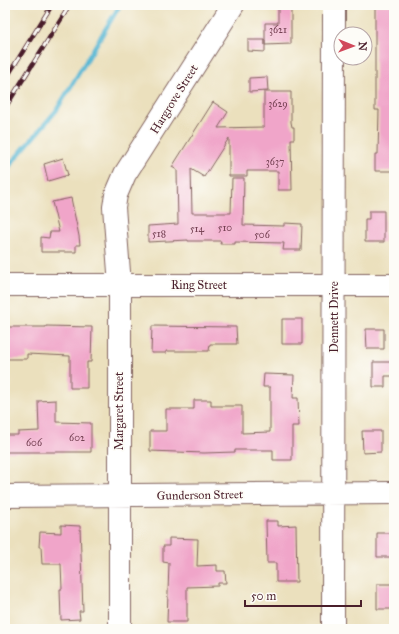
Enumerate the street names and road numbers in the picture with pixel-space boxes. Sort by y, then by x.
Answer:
street label: Hargrove Street [147,61,202,137]
street label: Ring Street [171,278,228,293]
street label: Dennett Drive [327,281,341,353]
street label: Margaret Street [112,371,127,450]
street label: Gunderson Street [157,487,244,503]

